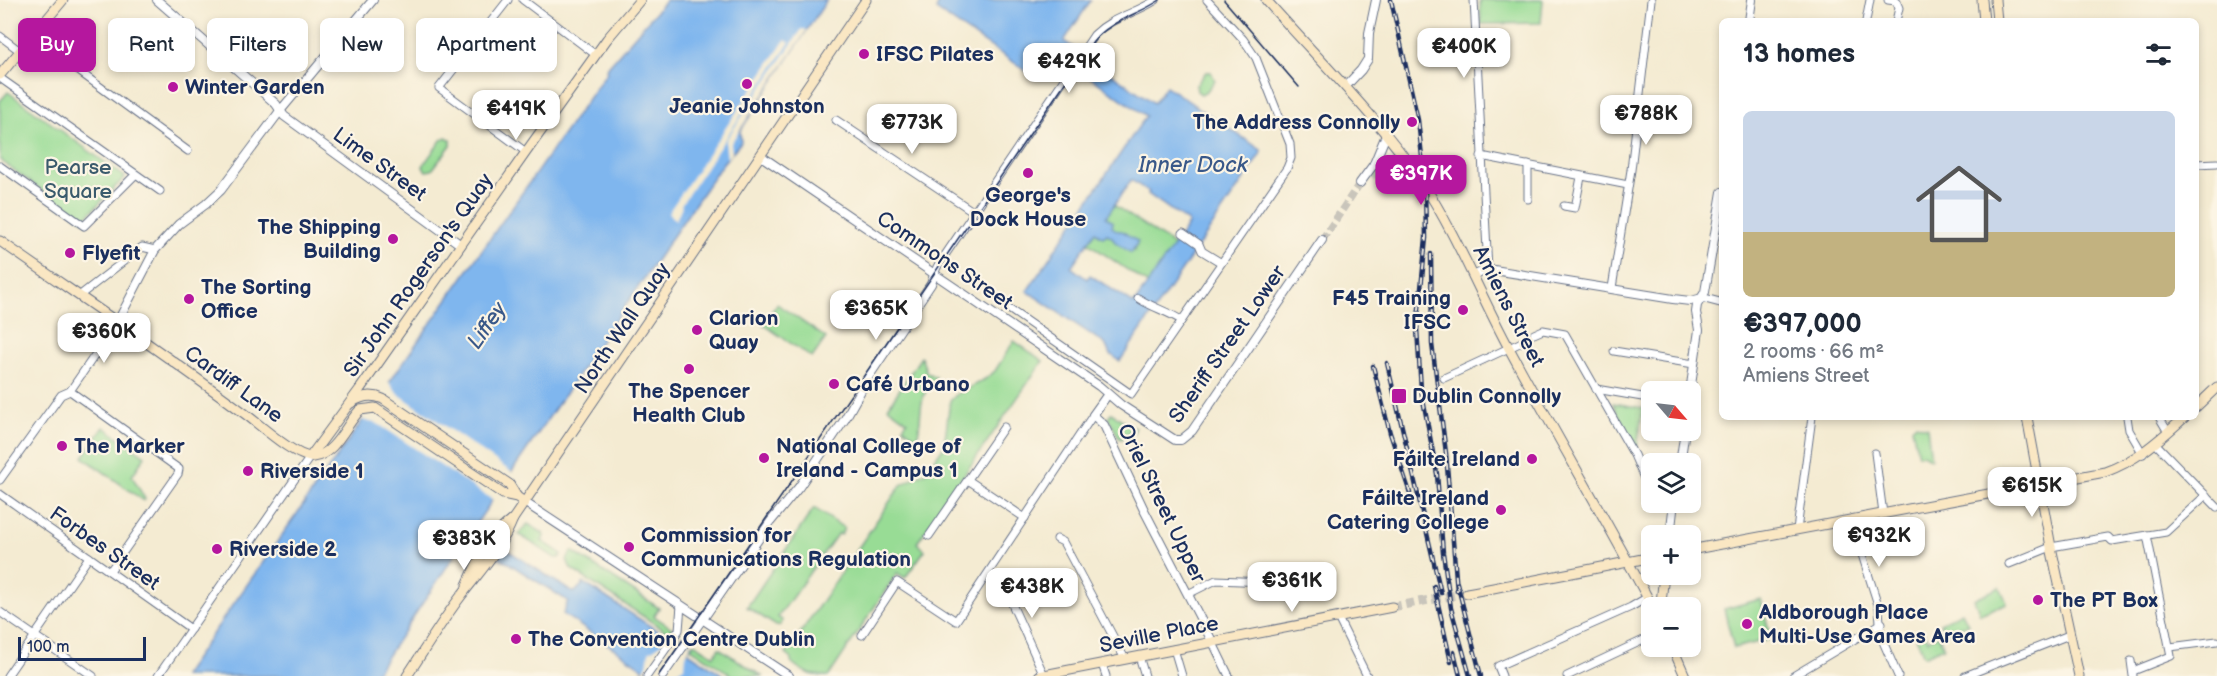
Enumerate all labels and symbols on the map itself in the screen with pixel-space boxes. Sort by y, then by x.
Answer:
pin: €400K [1422,28,1506,79]
place label: IFSC Pilates [876,42,994,67]
pin: €429K [1027,43,1111,94]
marker: IFSC Pilates [857,47,871,61]
place label: Winter Garden [185,75,325,100]
marker: Jeanie Johnston [740,77,754,91]
marker: Winter Garden [166,80,180,94]
pin: €419K [474,90,558,141]
place label: Jeanie Johnston [669,94,825,119]
pin: €788K [1604,95,1688,146]
pin: €773K [870,104,954,155]
place label: The Address Connolly [1193,110,1400,135]
marker: The Address Connolly [1405,115,1419,129]
street label: Lime Street [328,122,432,207]
water label: Inner Dock [1137,152,1249,179]
park label: Pearse Square [44,155,112,204]
pin: €397K [1379,155,1463,206]
marker: George's Dock House [1021,166,1035,180]
street label: Sir John Rogerson's Quay [338,168,499,382]
place label: George's Dock House [970,183,1086,232]
street label: Commons Street [872,206,1018,315]
place label: The Shipping Building [258,215,381,264]
marker: The Shipping Building [386,232,400,246]
place label: Flyefit [82,241,140,266]
street label: Amiens Street [1467,241,1550,372]
marker: Flyefit [63,246,77,260]
street label: North Wall Quay [569,258,676,399]
street label: Sheriff Street Lower [1164,260,1291,428]
place label: The Sorting Office [201,275,311,324]
place label: F45 Training IFSC [1332,286,1451,335]
pin: €365K [834,290,918,341]
marker: The Sorting Office [182,292,196,306]
water label: Liffey [462,296,514,354]
marker: F45 Training IFSC [1456,303,1470,317]
place label: Clarion Quay [709,306,778,355]
pin: €360K [62,313,146,364]
marker: Clarion Quay [690,323,704,337]
street label: Cardiff Lane [180,340,288,429]
marker: The Spencer Health Club [682,362,696,376]
place label: Café Urbano [846,372,970,397]
marker: Café Urbano [827,377,841,391]
place label: The Spencer Health Club [628,379,750,428]
north arrow [1641,381,1701,441]
place label: Dublin Connolly [1412,384,1561,409]
marker: Dublin Connolly [1390,387,1408,405]
street label: Oriel Street Upper [1112,420,1211,587]
place label: The Marker [74,434,185,459]
place label: National College of Ireland - Campus 1 [776,434,963,483]
marker: The Marker [55,439,69,453]
place label: Fáilte Ireland [1393,447,1520,472]
marker: National College of Ireland - Campus 1 [757,451,771,465]
marker: Fáilte Ireland [1525,452,1539,466]
place label: Riverside 1 [260,459,364,484]
marker: Riverside 1 [241,464,255,478]
pin: €615K [1990,467,2074,518]
place label: Fáilte Ireland Catering College [1327,486,1489,535]
street label: Forbes Street [45,501,165,596]
marker: Fáilte Ireland Catering College [1494,503,1508,517]
pin: €932K [1837,517,1921,568]
pin: €383K [422,520,506,571]
place label: Commission for Communications Regulation [641,523,911,572]
place label: Riverside 2 [229,537,337,562]
marker: Commission for Communications Regulation [622,540,636,554]
marker: Riverside 2 [210,542,224,556]
pin: €361K [1250,562,1334,613]
pin: €438K [990,568,1074,619]
place label: The PT Box [2050,588,2159,613]
marker: The PT Box [2031,593,2045,607]
place label: Aldborough Place Multi-Use Games Area [1758,600,1976,649]
street label: Seville Place [1097,611,1221,658]
marker: Aldborough Place Multi-Use Games Area [1740,617,1754,631]
place label: The Convention Centre Dublin [528,627,815,652]
marker: The Convention Centre Dublin [509,632,523,646]
scale bar [18,634,146,662]

